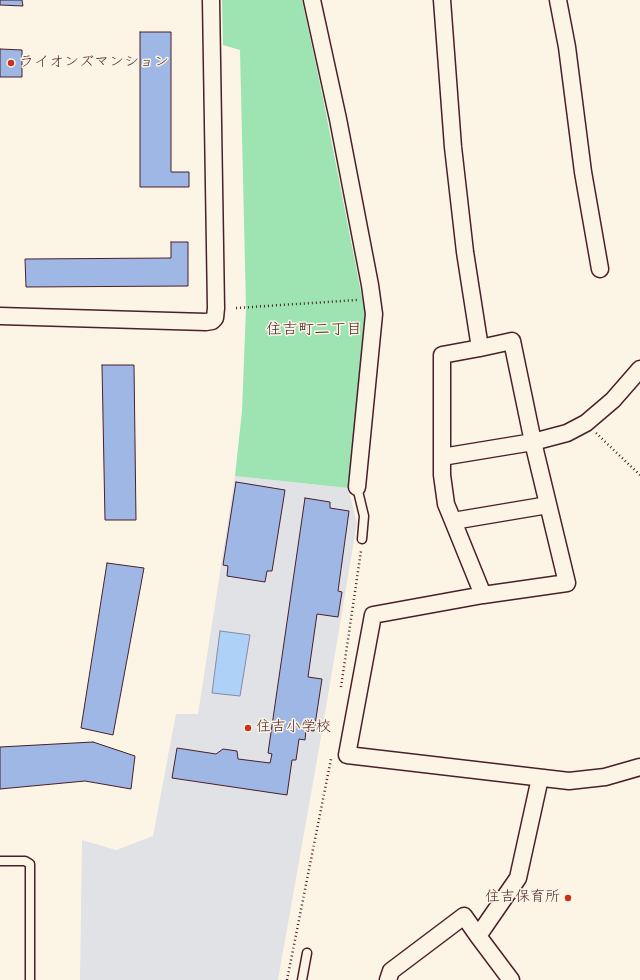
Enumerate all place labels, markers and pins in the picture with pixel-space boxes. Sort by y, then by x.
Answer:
place label: ライオンズマンション [19,54,169,72]
marker: ライオンズマンション [6,58,16,68]
place label: 住吉小学校 [256,719,331,737]
marker: 住吉小学校 [243,723,253,733]
place label: 住吉保育所 [485,889,560,907]
marker: 住吉保育所 [563,893,573,903]

